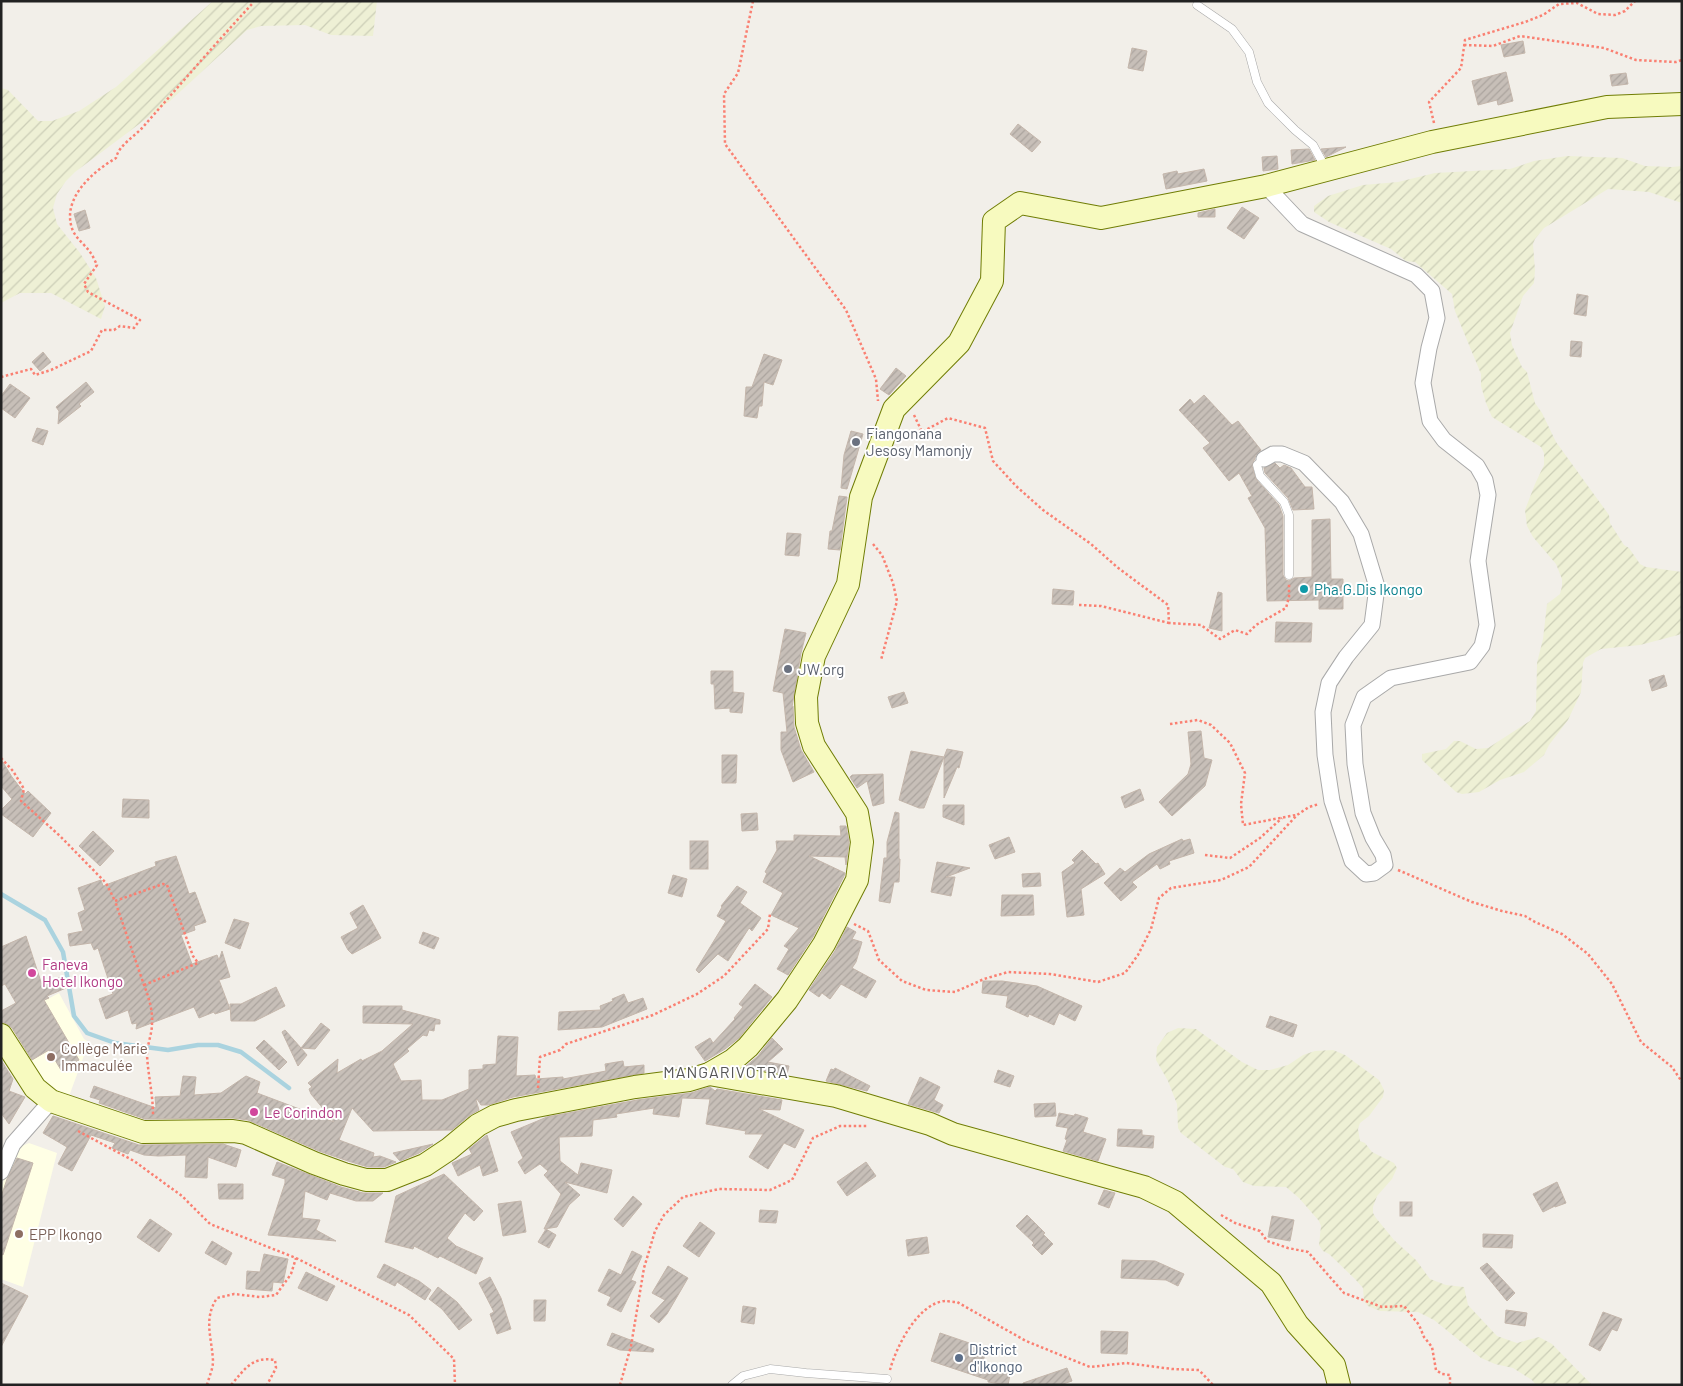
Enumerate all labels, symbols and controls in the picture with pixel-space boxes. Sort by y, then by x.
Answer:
place label: Fiangonana Jesosy Mamonjy [866,424,972,459]
marker: Fiangonana Jesosy Mamonjy [850,436,862,448]
place label: Pha.G.Dis Ikongo [1314,580,1423,598]
marker: Pha.G.Dis Ikongo [1298,583,1310,595]
place label: JW.org [798,660,844,678]
marker: JW.org [782,663,794,675]
place label: Faneva Hotel Ikongo [42,955,123,990]
marker: Faneva Hotel Ikongo [26,967,38,979]
place label: Collège Marie Immaculée [61,1039,148,1074]
marker: Collège Marie Immaculée [45,1051,57,1063]
district label: MANGARIVOTRA [663,1062,789,1081]
place label: Le Corindon [264,1103,343,1121]
marker: Le Corindon [248,1106,260,1118]
place label: EPP Ikongo [29,1225,102,1243]
marker: EPP Ikongo [13,1228,25,1240]
place label: District d'Ikongo [969,1340,1023,1375]
marker: District d'Ikongo [953,1352,965,1364]

